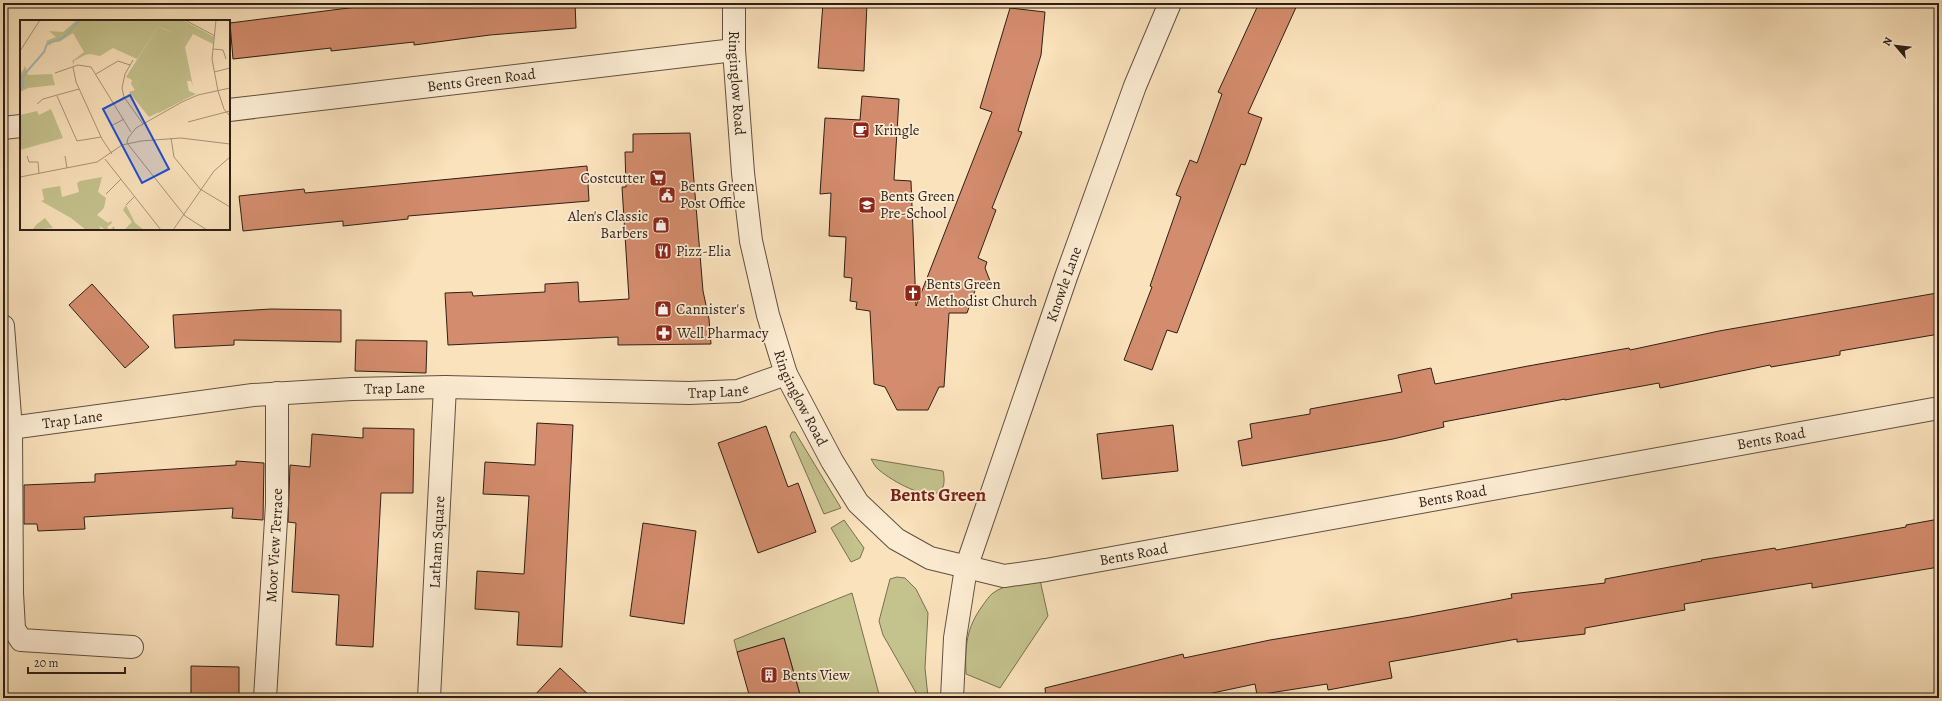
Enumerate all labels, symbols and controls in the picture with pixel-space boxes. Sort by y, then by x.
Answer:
inset map [20,20,230,230]
north arrow [1876,26,1916,66]
street label: Ringinglow Road [724,31,750,137]
text: N [1879,34,1896,49]
street label: Bents Green Road [426,64,537,96]
cafe icon: Kringle [851,120,871,140]
place label: Kringle [874,120,920,140]
place label: Costcutter [581,168,645,188]
supermarket icon: Costcutter [648,168,668,188]
place label: Bents Green Post Office [680,176,755,213]
public building icon: Bents Green Post Office [657,185,677,205]
place label: Bents Green Pre-School [880,186,955,223]
school or university icon: Bents Green Pre-School [857,195,877,215]
place label: Alen's Classic Barbers [567,206,648,243]
shop icon: Alen's Classic Barbers [651,215,671,235]
restaurant icon: Pizz-Elia [653,241,673,261]
place label: Pizz-Elia [676,241,731,261]
street label: Knowle Lane [1041,244,1086,325]
place label: Bents Green Methodist Church [926,274,1037,311]
church icon: Bents Green Methodist Church [903,283,923,303]
shop icon: Cannister's [653,299,673,319]
place label: Cannister's [676,299,745,319]
pharmacy icon: Well Pharmacy [654,323,674,343]
place label: Well Pharmacy [676,323,769,343]
street label: Ringinglow Road [769,347,833,450]
street label: Trap Lane [364,377,425,399]
street label: Trap Lane [688,378,752,403]
street label: Trap Lane [41,406,104,434]
street label: Bents Road [1735,422,1808,454]
street label: Bents Road [1417,480,1489,512]
district label: Bents Green [890,482,987,508]
street label: Moor View Terrace [261,488,287,603]
street label: Latham Square [425,495,449,589]
street label: Bents Road [1098,538,1170,570]
scale bar [28,649,125,675]
text: 20 m [34,655,58,671]
building icon: Bents View [759,665,779,685]
place label: Bents View [782,665,850,685]

